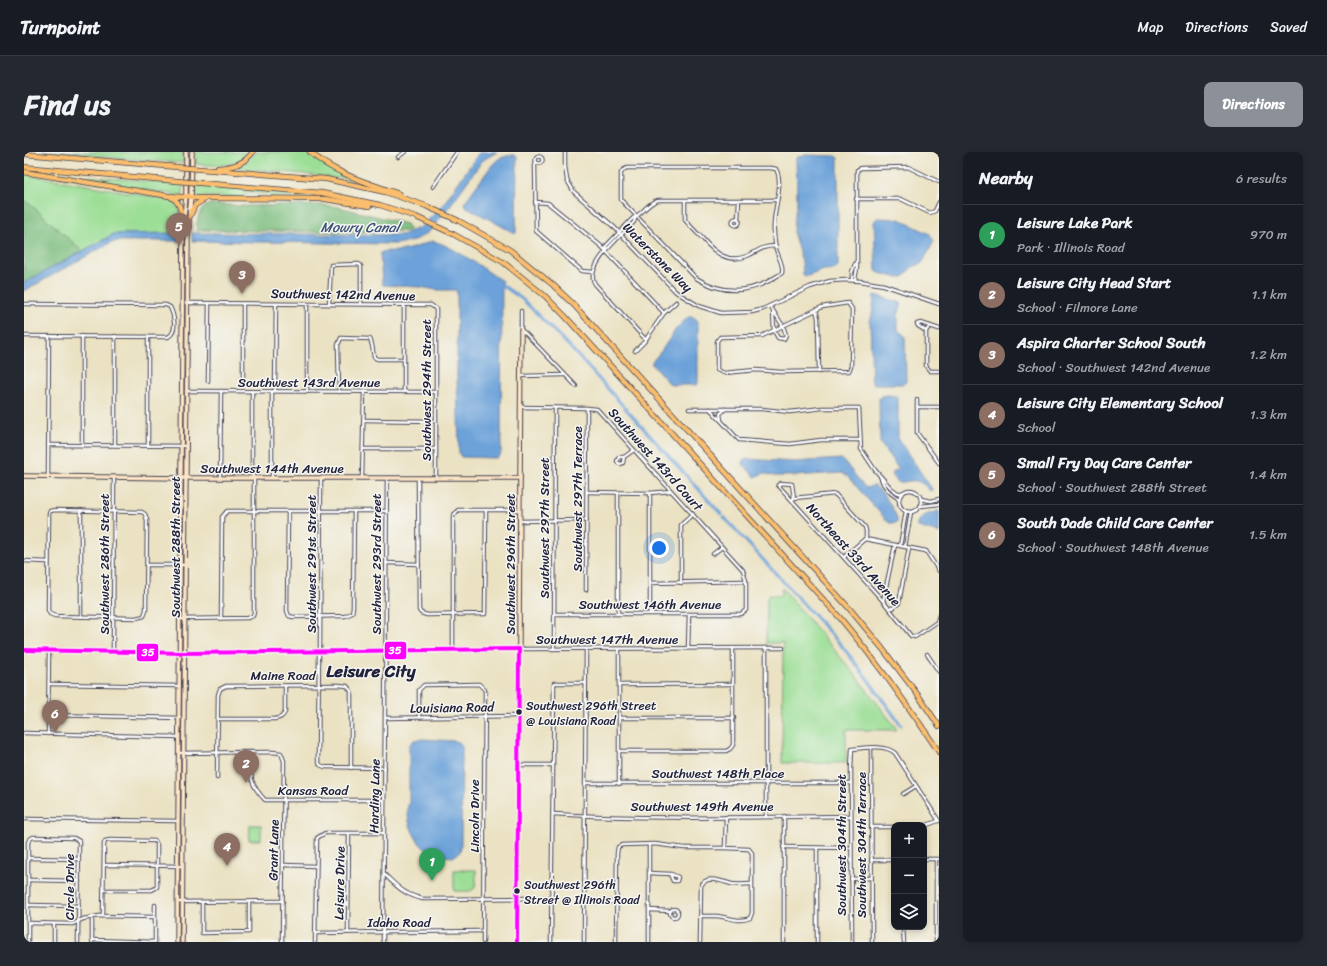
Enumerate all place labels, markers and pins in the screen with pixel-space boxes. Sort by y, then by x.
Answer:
pin: 5 [166,213,192,246]
pin: 3 [229,261,255,294]
place label: Southwest 296th Street @ Louisiana Road [526,695,656,732]
pin: 6 [42,700,68,733]
marker: Southwest 296th Street @ Louisiana Road [514,707,524,717]
pin: 2 [233,750,259,783]
pin: 4 [214,833,240,866]
pin: 1 [419,848,445,881]
place label: Southwest 296th Street @ Illinois Road [524,874,640,911]
marker: Southwest 296th Street @ Illinois Road [512,886,522,896]

